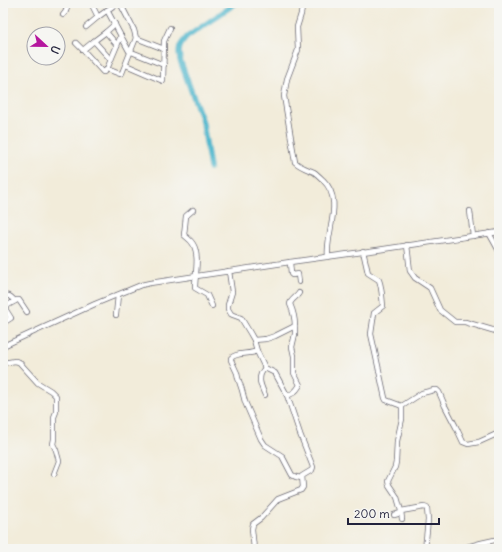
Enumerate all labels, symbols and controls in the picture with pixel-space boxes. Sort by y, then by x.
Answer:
north arrow [26,26,66,66]
text: U [47,44,63,56]
scale bar [348,500,439,526]
text: 200 m [354,506,390,521]

